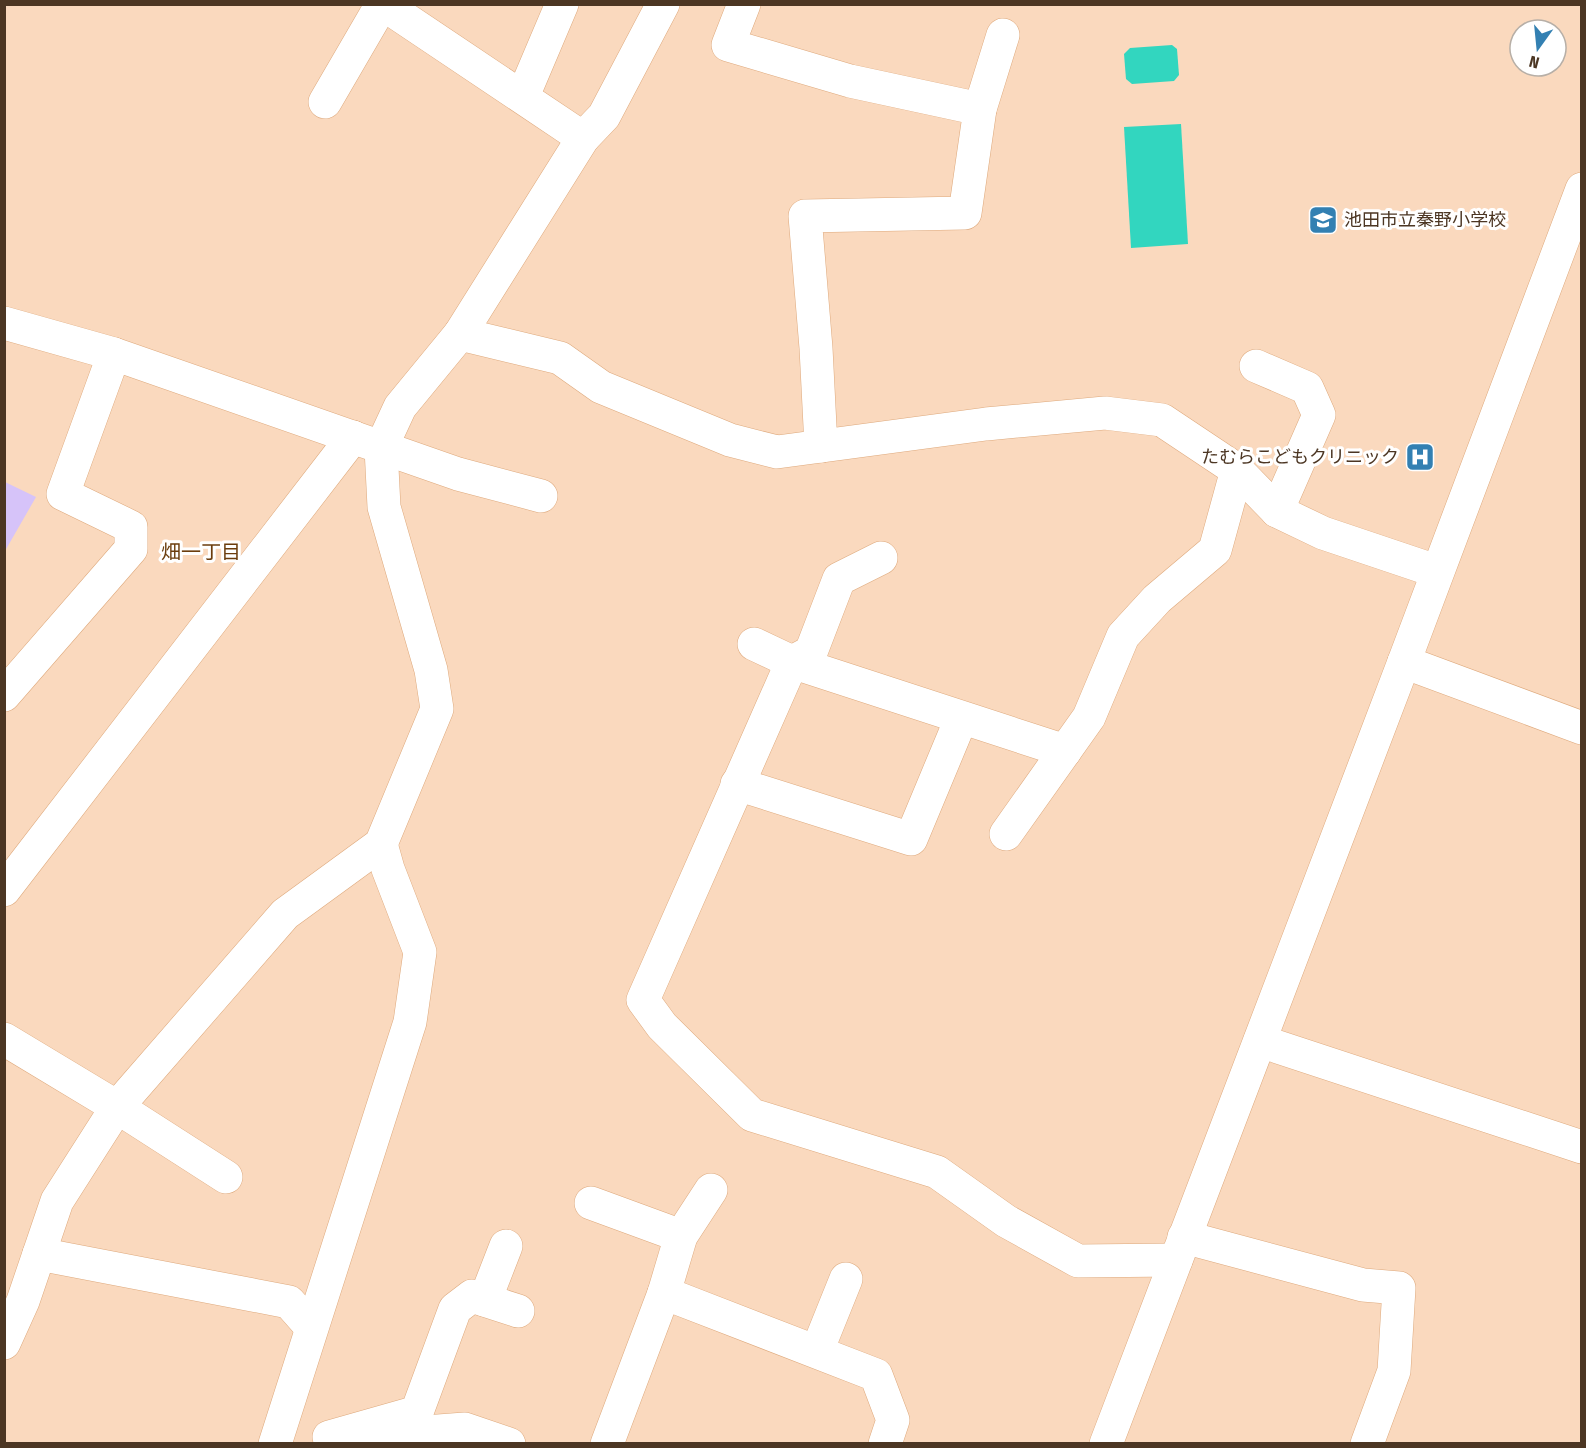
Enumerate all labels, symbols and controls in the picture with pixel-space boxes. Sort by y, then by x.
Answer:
north arrow [1508,18,1568,78]
text: N [1527,52,1541,72]
school or university icon: 池田市立秦野小学校 [1307,204,1339,236]
place label: 池田市立秦野小学校 [1344,209,1506,231]
hospital icon: たむらこどもクリニック [1404,441,1436,473]
place label: たむらこどもクリニック [1201,446,1399,468]
district label: 畑一丁目 [161,540,241,564]

